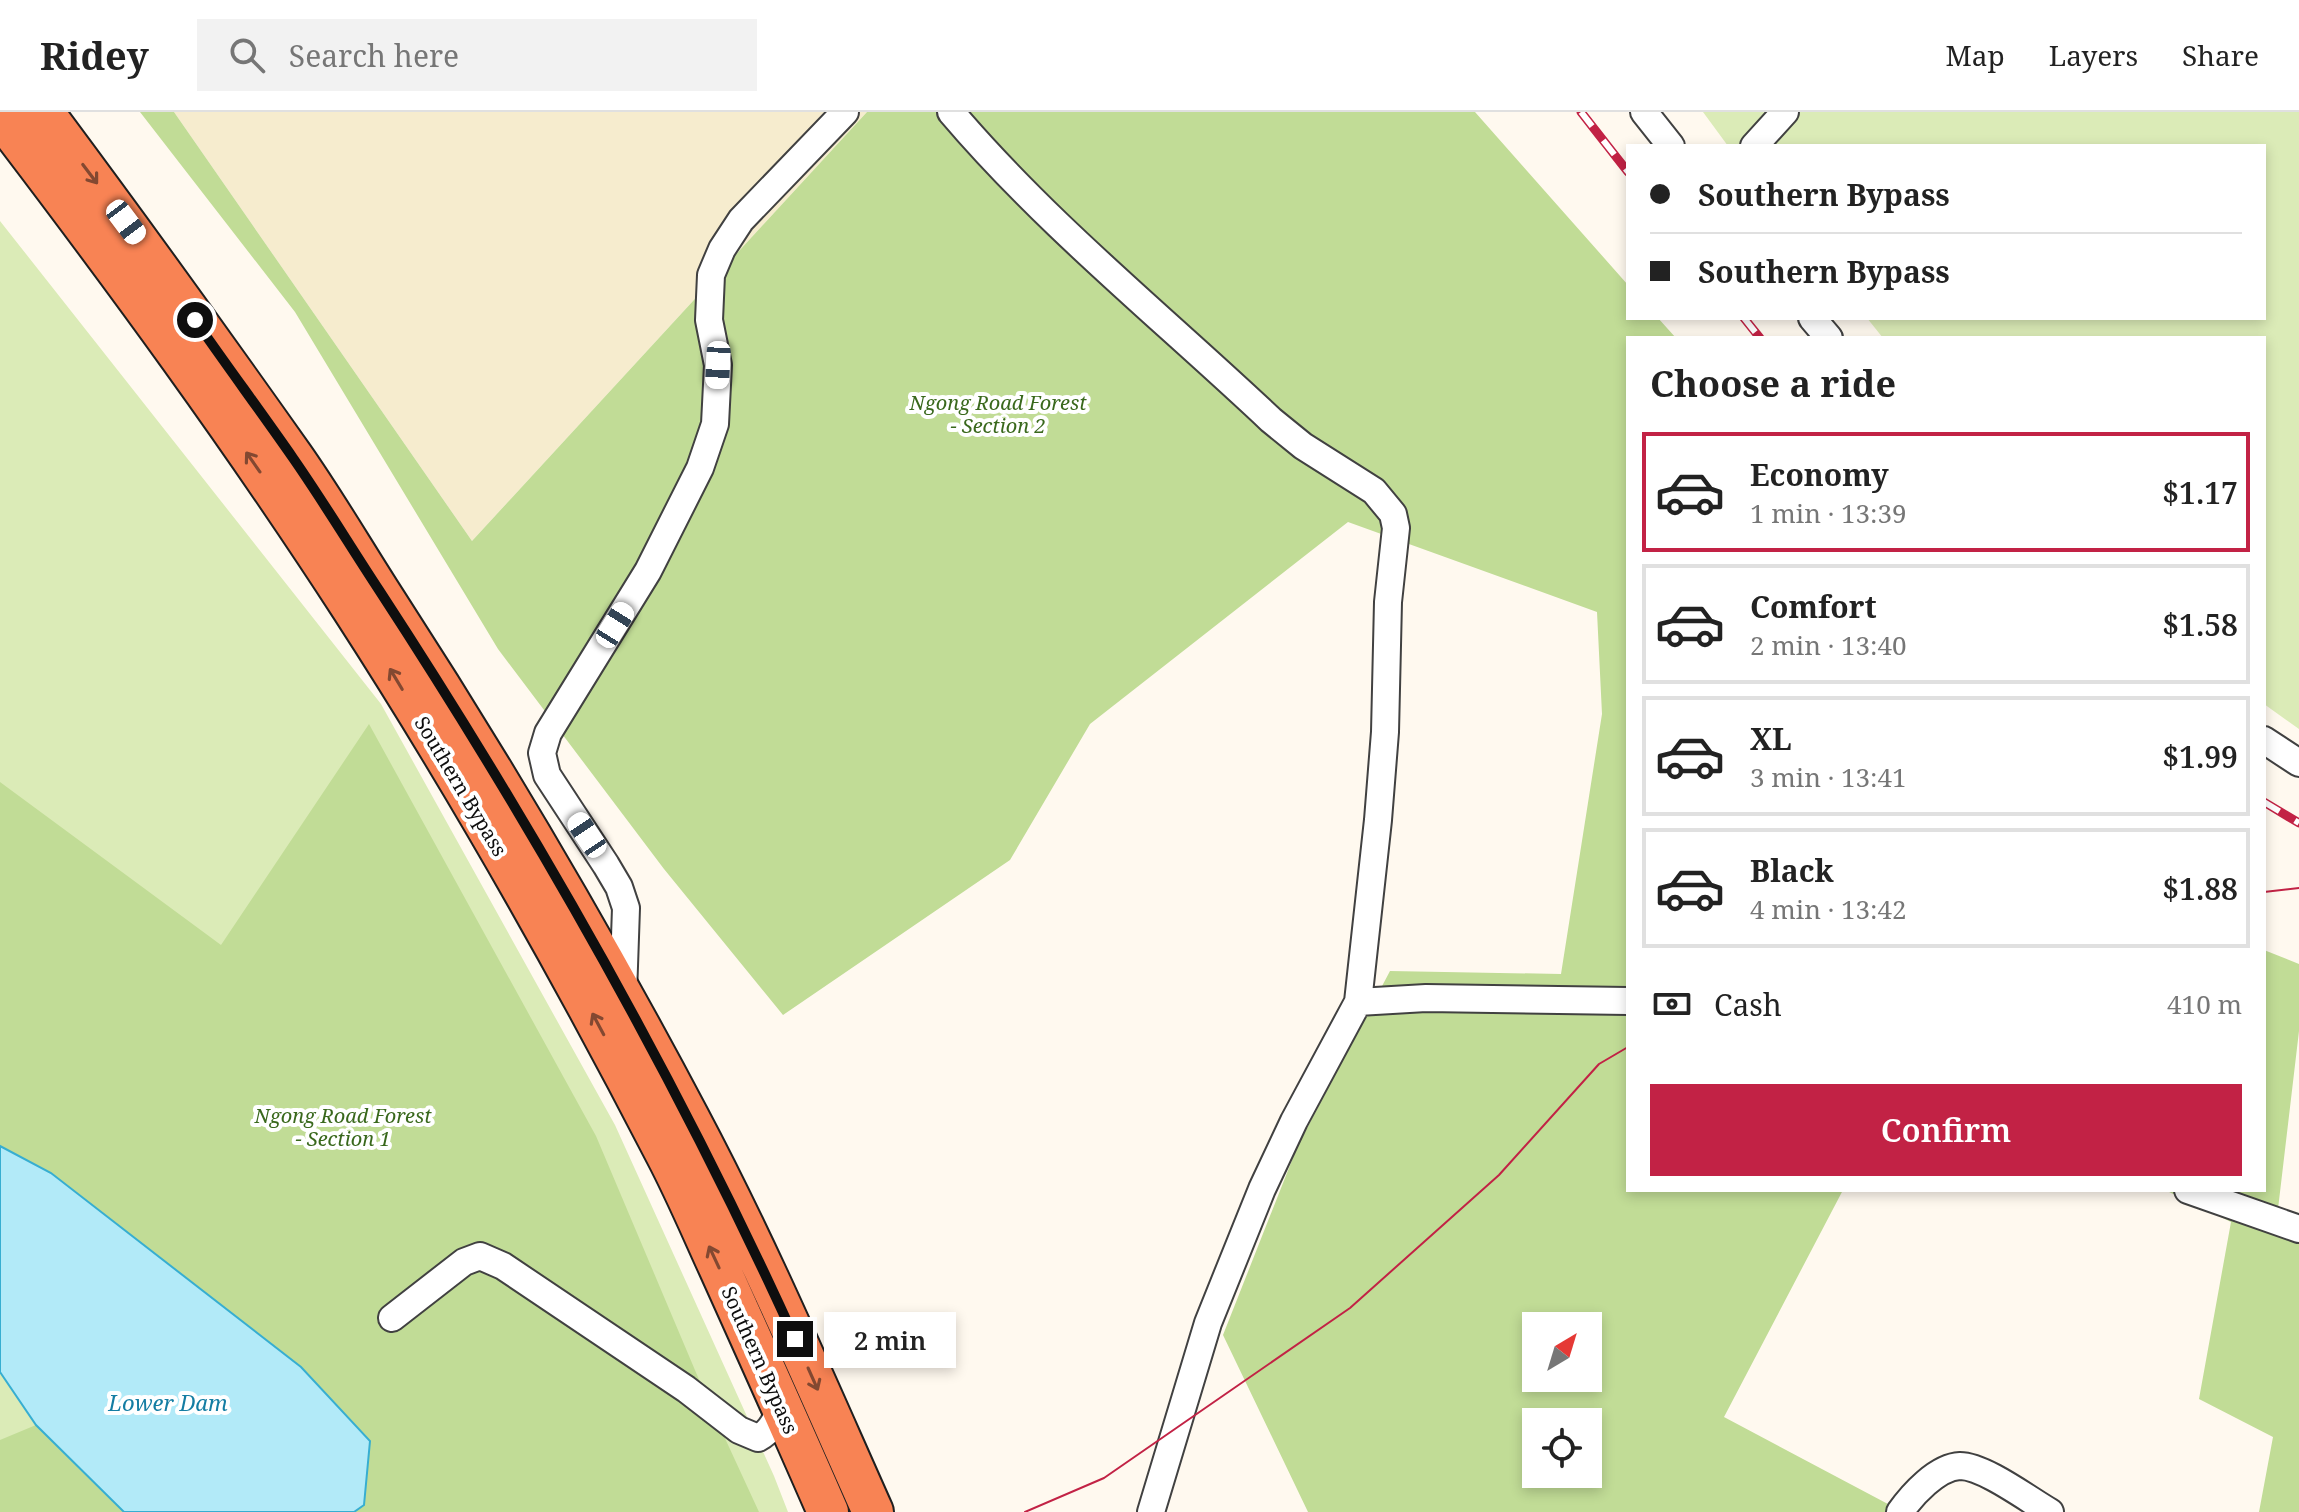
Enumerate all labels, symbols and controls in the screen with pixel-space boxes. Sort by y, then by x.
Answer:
search box [197,19,757,91]
text: Ridey [40,29,149,81]
icon: search [225,33,269,77]
text: Search here [289,35,459,76]
text: Map [1946,36,2005,74]
text: Layers [2049,36,2138,74]
text: Share [2182,36,2259,74]
one-way arrow [81,163,98,184]
text: Southern Bypass [1698,174,1950,215]
car [102,196,150,248]
text: Southern Bypass [1698,251,1950,292]
route start [177,302,213,338]
car [705,340,731,390]
text: Choose a ride [1650,359,1896,408]
park label: Ngong Road Forest - Section 2 [908,389,1087,439]
one-way arrow [245,451,261,473]
text: Economy [1750,454,1889,495]
icon: car [1654,456,1726,528]
text: $1.17 [2162,472,2238,513]
text: 1 min · 13:39 [1750,495,1907,531]
text: Comfort [1750,586,1877,627]
icon: car [1654,588,1726,660]
car [592,598,638,652]
text: $1.58 [2162,604,2238,645]
text: 2 min · 13:40 [1750,627,1907,663]
one-way arrow [388,668,404,691]
street label: Southern Bypass [409,711,513,861]
text: XL [1750,718,1792,759]
icon: car [1654,720,1726,792]
text: $1.99 [2162,736,2238,777]
text: 3 min · 13:41 [1750,759,1907,795]
car [564,808,610,862]
text: Black [1750,850,1834,891]
icon: car [1654,852,1726,924]
text: $1.88 [2162,868,2238,909]
text: 4 min · 13:42 [1750,891,1907,927]
icon: cash [1650,982,1694,1026]
text: Cash [1714,984,1782,1025]
text: 410 m [2167,986,2242,1022]
one-way arrow [589,1013,605,1037]
button: Confirm [1650,1084,2242,1176]
park label: Ngong Road Forest - Section 1 [253,1102,432,1152]
one-way arrow [706,1245,721,1269]
street label: Southern Bypass [715,1282,805,1438]
callout: 2 min [823,1311,955,1367]
north arrow [1522,1312,1602,1392]
map controls [1522,1312,1602,1488]
route end [777,1321,813,1357]
text: 2 min [854,1322,926,1358]
one-way arrow [806,1367,821,1391]
water label: Lower Dam [107,1387,228,1417]
button: locate [1522,1408,1602,1488]

